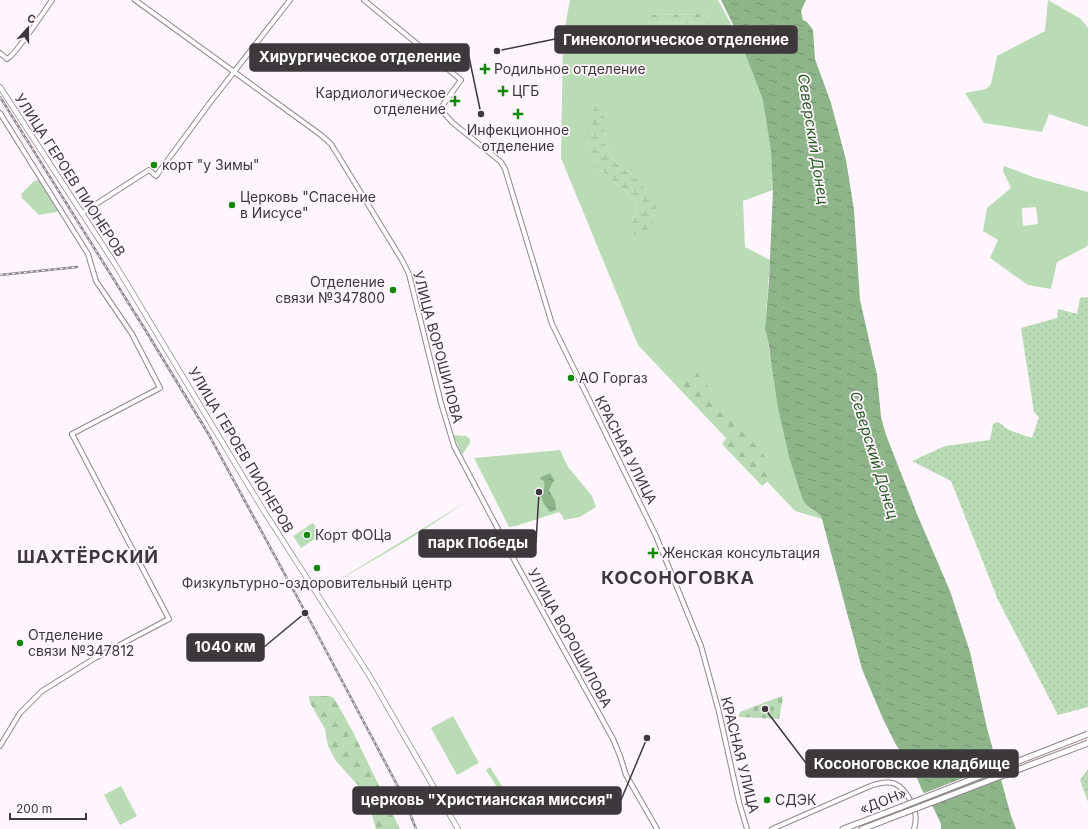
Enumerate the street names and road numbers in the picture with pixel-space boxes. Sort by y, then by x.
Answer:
street label: УЛИЦА ГЕРОЕВ ПИОНЕРОВ [11,90,129,259]
street label: УЛИЦА ВОРОШИЛОВА [410,269,467,425]
street label: УЛИЦА ГЕРОЕВ ПИОНЕРОВ [185,364,298,536]
street label: КРАСНАЯ УЛИЦА [592,393,661,507]
street label: УЛИЦА ВОРОШИЛОВА [525,565,616,711]
street label: КРАСНАЯ УЛИЦА [718,695,763,815]
street label: «ДОН» [857,784,909,817]

